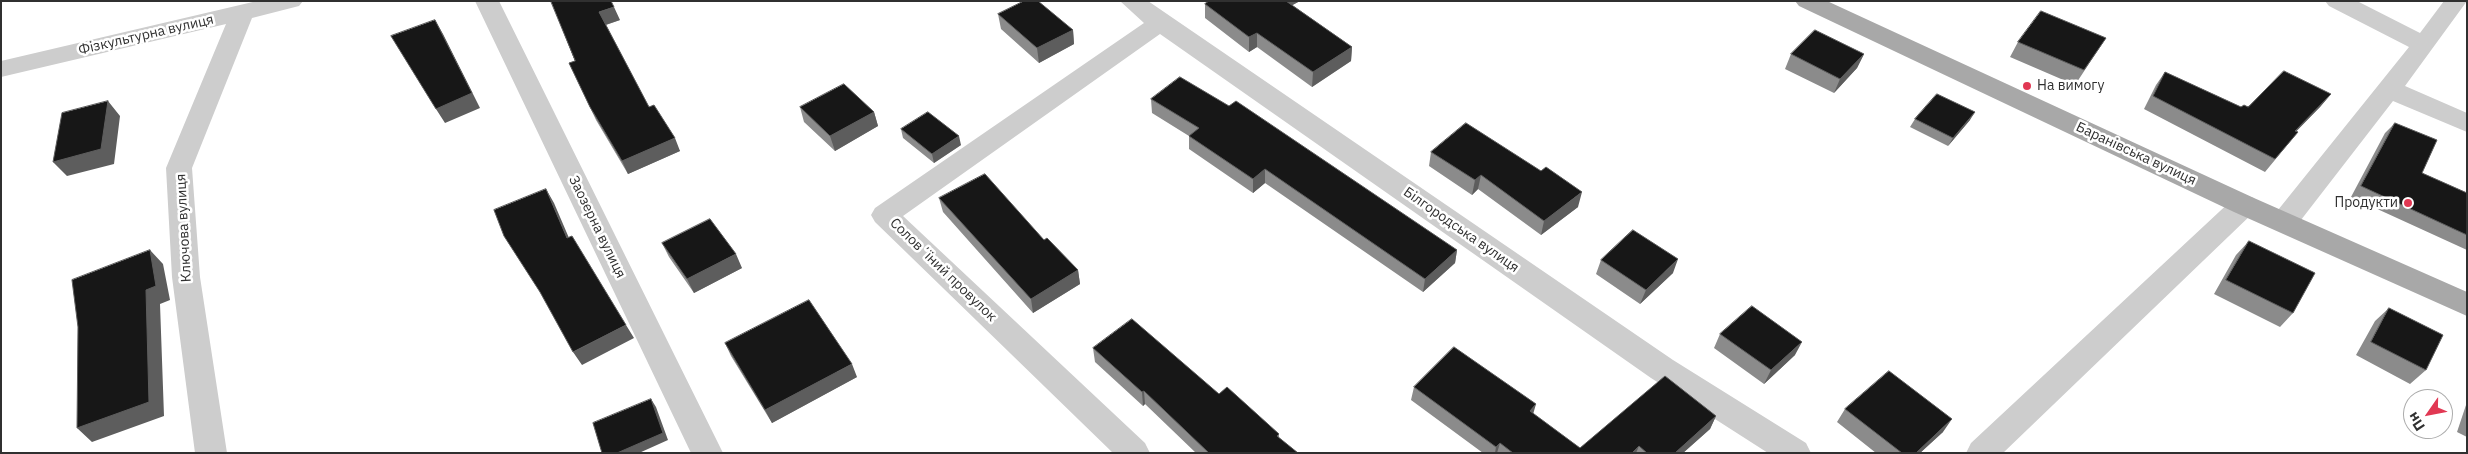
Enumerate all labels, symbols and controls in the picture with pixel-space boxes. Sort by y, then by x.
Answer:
street label: Фізкультурна вулиця [77,11,215,59]
place label: На вимогу [2037,78,2105,94]
marker: На вимогу [2021,80,2033,92]
street label: Баранівська вулиця [2073,119,2199,189]
street label: Ключова вулиця [173,173,195,283]
street label: Заозерна вулиця [565,173,629,281]
street label: Білгородська вулиця [1400,184,1522,276]
place label: Продукти [2335,195,2398,211]
marker: Продукти [2402,197,2414,209]
street label: Соловʼїний провулок [886,215,1000,325]
north arrow [2403,389,2453,439]
text: Пн [2404,409,2429,434]

